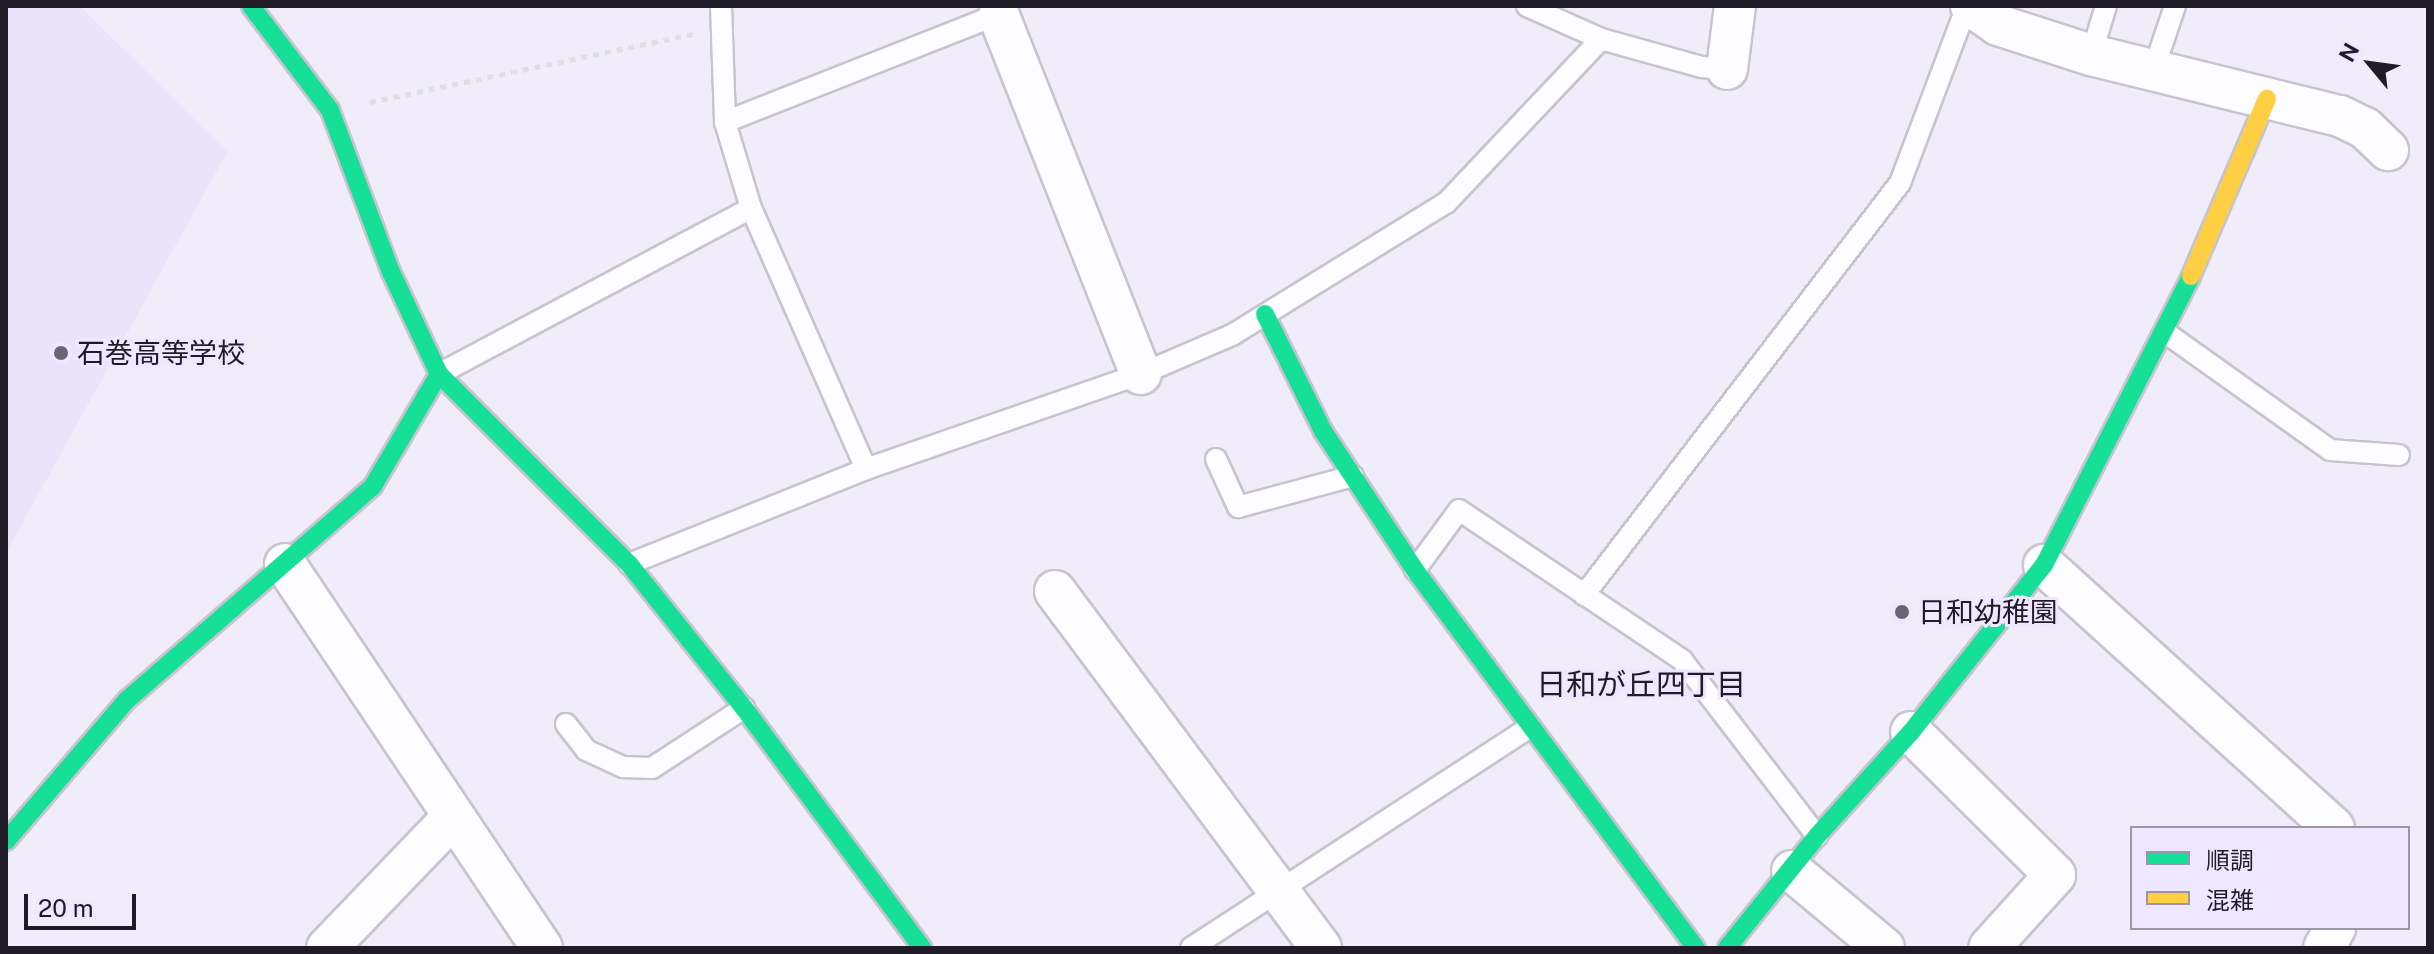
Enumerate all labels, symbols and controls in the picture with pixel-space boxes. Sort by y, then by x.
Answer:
north arrow [2330,24,2410,104]
text: N [2333,39,2365,66]
place label: 石巻高等学校 [77,336,245,370]
marker: 石巻高等学校 [52,344,70,362]
place label: 日和幼稚園 [1918,595,2058,629]
marker: 日和幼稚園 [1893,603,1911,621]
district label: 日和が丘四丁目 [1536,666,1746,702]
legend [2130,826,2410,930]
text: 順調 [2206,846,2254,874]
scale bar [28,878,140,928]
text: 混雑 [2206,886,2254,914]
text: 20 m [38,894,94,922]

